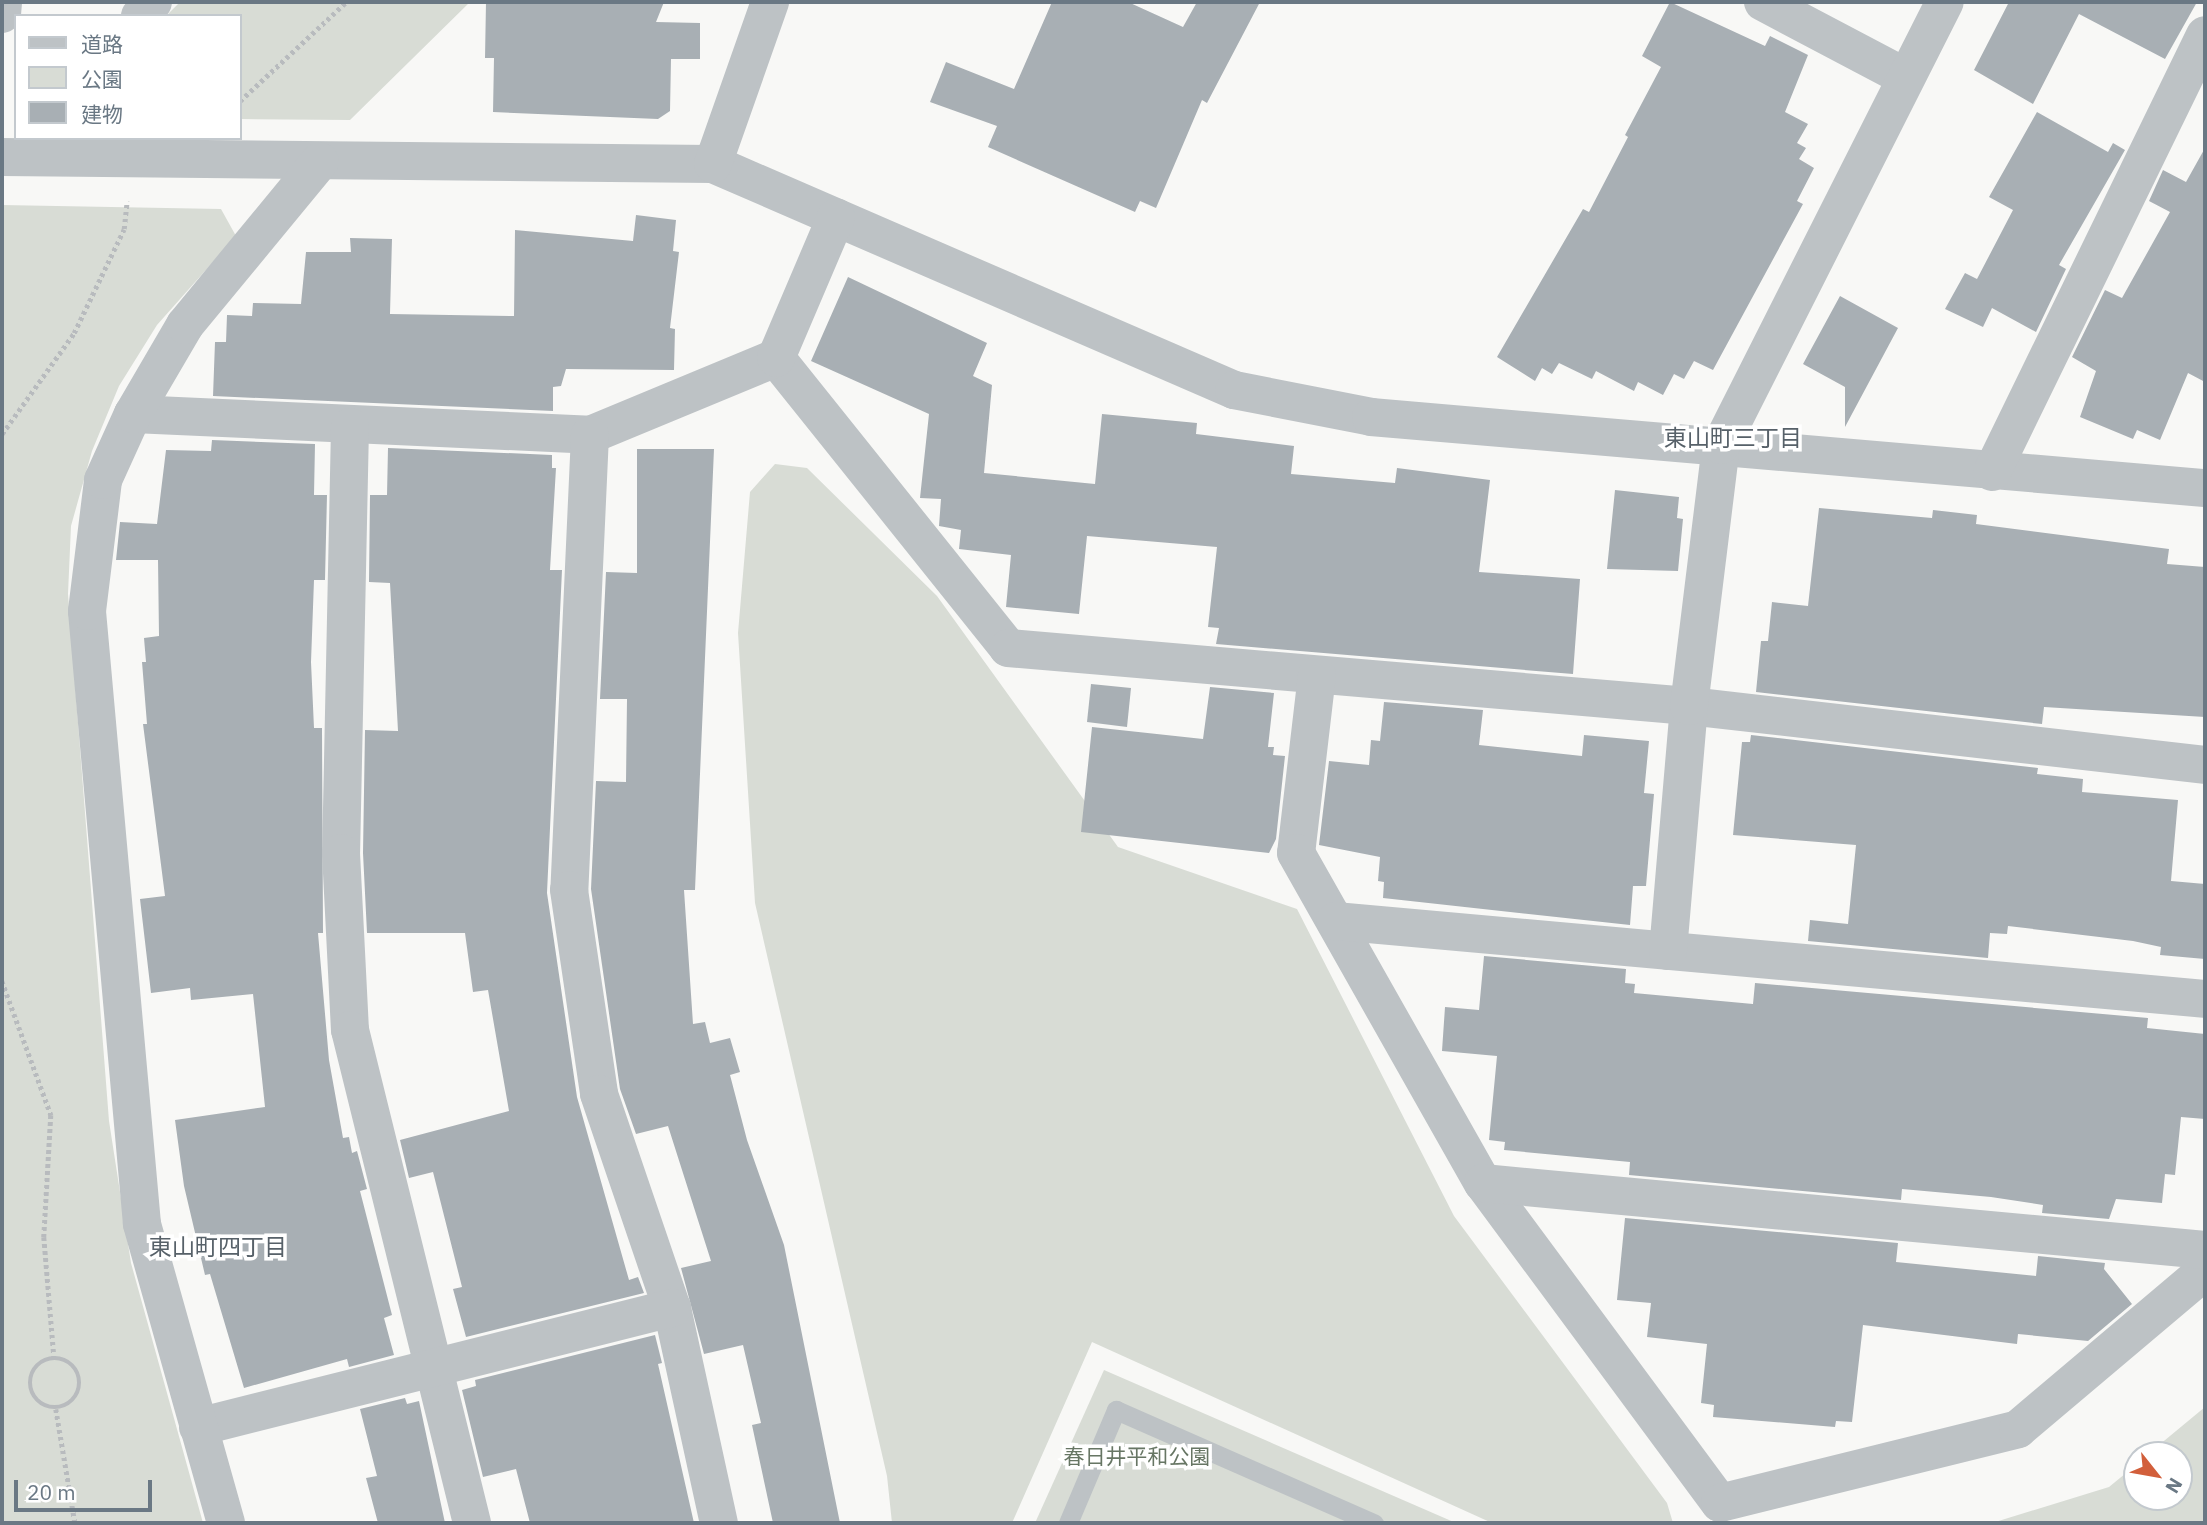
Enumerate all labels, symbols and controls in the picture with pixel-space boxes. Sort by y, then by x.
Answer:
legend [14,14,242,140]
text: 道路 [81,30,123,58]
text: 公園 [81,65,123,93]
text: 建物 [81,100,123,128]
district label: 東山町三丁目 [1664,423,1802,451]
district label: 東山町四丁目 [149,1232,287,1260]
north arrow [2123,1441,2193,1511]
park label: 春日井平和公園 [1064,1443,1210,1469]
scale bar [18,1466,156,1510]
text: N [2160,1474,2188,1498]
text: 20 m [27,1478,76,1506]

